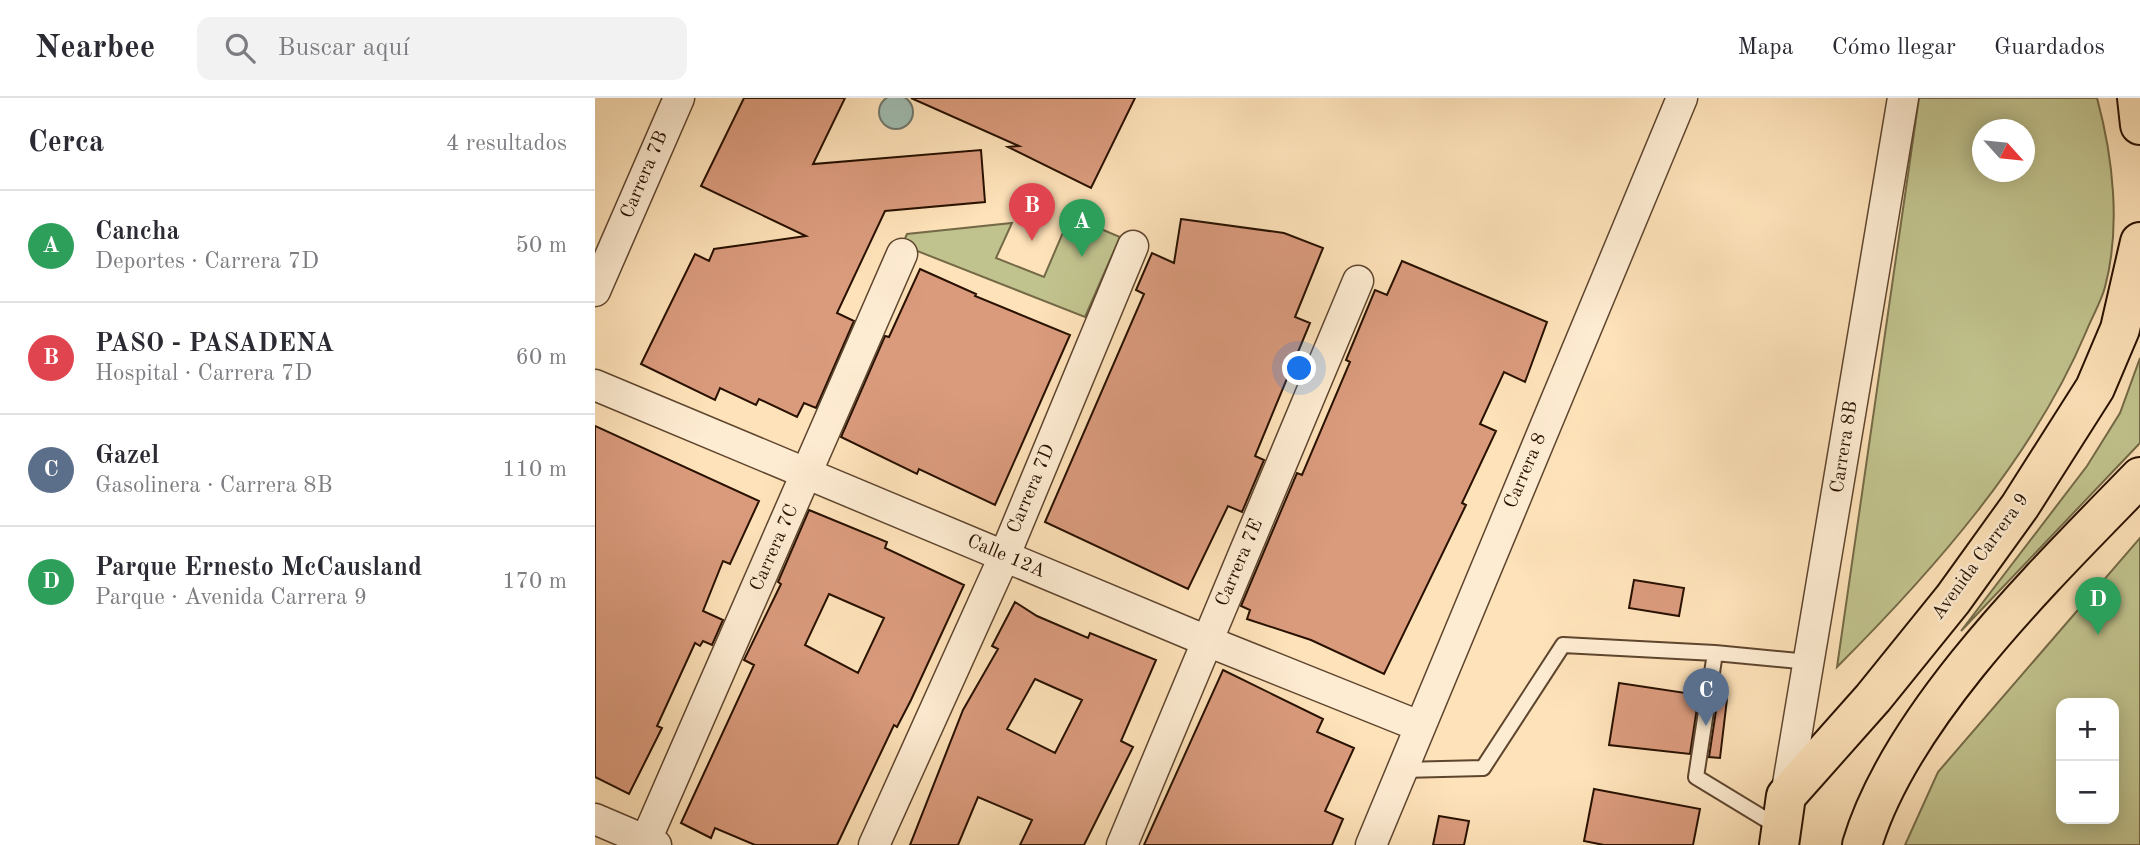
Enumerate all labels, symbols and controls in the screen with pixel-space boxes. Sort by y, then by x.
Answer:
search box [197,17,687,80]
icon: search [221,29,259,67]
text: Nearbee [35,32,155,65]
text: Buscar aquí [277,35,409,61]
text: Mapa [1737,36,1794,60]
text: Cómo llegar [1832,36,1956,60]
text: Guardados [1994,36,2105,60]
north arrow [1972,119,2035,182]
text: Cerca [28,128,104,158]
street label: Carrera 7B [618,128,672,222]
text: 4 resultados [446,132,567,155]
pin: B [1009,183,1055,241]
pin: A [1059,199,1105,257]
text: Cancha [95,219,180,245]
text: A [42,234,60,257]
text: 50 m [516,234,567,257]
text: Deportes · Carrera 7D [95,250,319,273]
text: PASO - PASADENA [95,331,334,357]
text: B [43,346,59,369]
text: 60 m [516,346,567,369]
your location [1282,351,1316,385]
text: Hospital · Carrera 7D [95,362,312,385]
street label: Carrera 8B [1828,400,1862,494]
street label: Carrera 8 [1502,430,1550,512]
street label: Carrera 7D [1005,442,1059,536]
text: Gazel [95,443,159,469]
text: C [43,458,59,481]
text: 110 m [502,458,567,481]
text: Gasolinera · Carrera 8B [95,474,333,497]
street label: Avenida Carrera 9 [1929,490,2033,624]
street label: Carrera 7C [747,502,803,594]
street label: Carrera 7E [1213,516,1267,610]
street label: Calle 12A [964,532,1048,582]
text: Parque Ernesto McCausland [95,555,422,581]
text: D [42,570,60,593]
text: 170 m [502,570,567,593]
pin: D [2075,577,2121,635]
text: Parque · Avenida Carrera 9 [95,586,367,609]
pin: C [1683,668,1729,726]
map controls [2056,698,2119,824]
button: + [2056,698,2119,761]
button: − [2056,761,2119,824]

